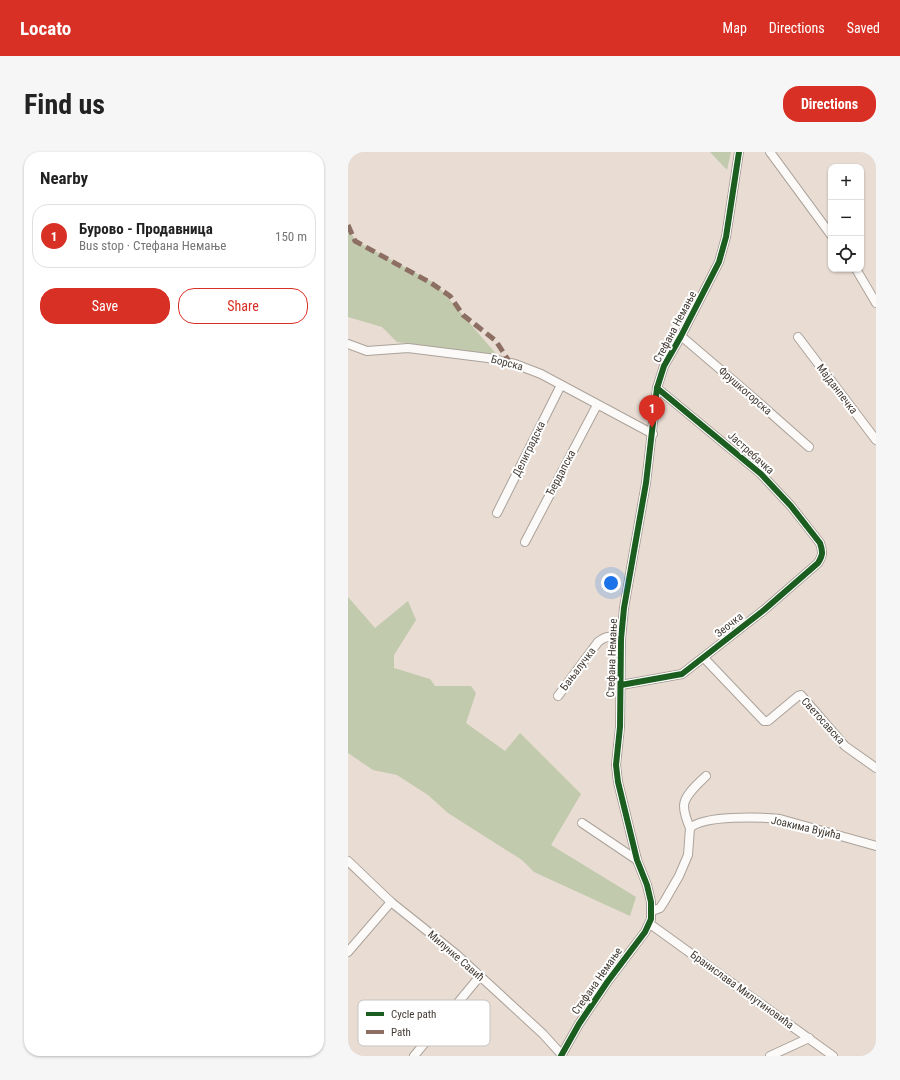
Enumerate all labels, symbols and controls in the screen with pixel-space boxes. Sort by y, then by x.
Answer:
text: Locato [20,17,71,40]
text: Map [723,20,747,36]
text: Directions [769,20,825,36]
text: Saved [847,20,880,36]
button: Directions [783,86,876,122]
text: Find us [24,88,105,121]
map controls [828,164,864,272]
button: + [828,164,864,200]
text: Nearby [40,168,88,188]
button: − [828,200,864,236]
text: Бурово - Продавница [79,220,213,238]
text: 1 [51,229,57,244]
text: 150 m [275,229,307,244]
button: locate [828,236,864,272]
text: Bus stop · Стефана Немање [79,238,226,253]
button: Save [40,288,170,324]
button: Share [178,288,308,324]
street label: Стефана Немање [651,289,699,365]
street label: Борска [490,352,524,374]
street label: Мајданпечка [814,361,860,417]
street label: Фрушкогорска [716,364,774,418]
pin: 1 [639,395,665,428]
street label: Делиградска [510,419,548,479]
street label: Јастребачка [725,429,777,477]
street label: Ђердапска [544,448,578,498]
your location [601,573,621,593]
street label: Зеочка [712,610,746,640]
street label: Стефана Немање [604,618,620,698]
street label: Бањалучка [558,645,598,693]
street label: Светосавска [799,695,847,747]
street label: Јоакима Вујића [770,814,842,842]
street label: Милунке Савић [425,928,487,984]
street label: Стефана Немање [569,945,625,1017]
street label: Бранислава Милутиновића [688,948,796,1032]
legend [358,1000,490,1046]
text: Cycle path [391,1008,436,1021]
text: Path [391,1026,411,1039]

